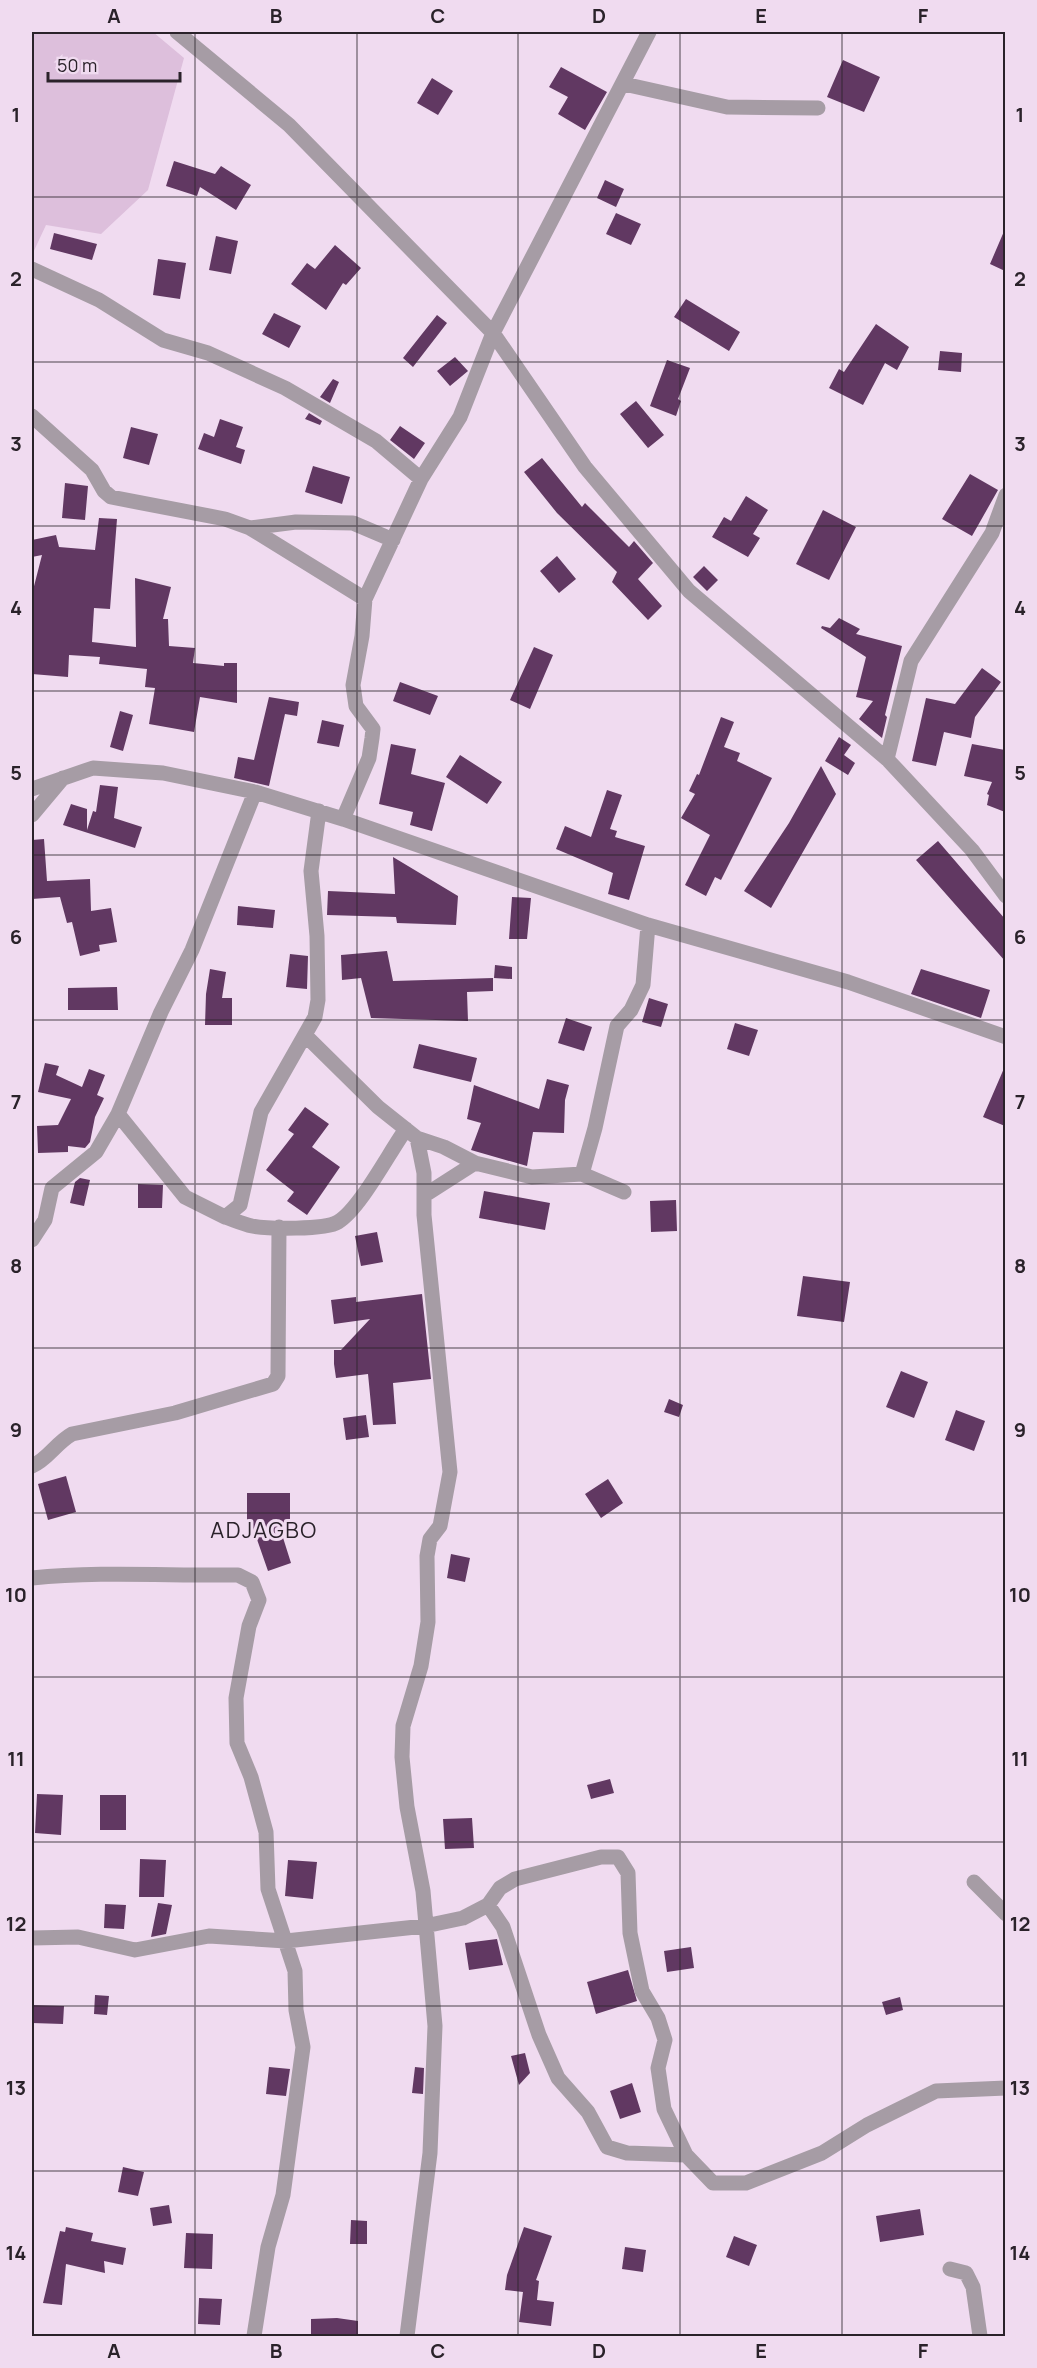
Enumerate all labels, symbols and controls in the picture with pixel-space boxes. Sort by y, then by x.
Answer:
text: A [107,2,121,29]
text: B [270,2,283,29]
text: C [431,2,445,29]
text: D [592,2,606,29]
text: E [755,2,767,29]
text: F [918,2,929,29]
scale bar [48,45,180,83]
text: 50 m [57,53,97,77]
text: 1 [12,101,20,128]
text: 1 [1016,101,1024,128]
text: 2 [10,265,22,292]
text: 2 [1014,265,1026,292]
text: 3 [10,430,22,457]
text: 3 [1014,430,1026,457]
text: 4 [10,594,22,621]
text: 4 [1014,594,1026,621]
text: 5 [10,759,22,786]
text: 5 [1014,759,1026,786]
text: 6 [10,923,22,950]
text: 6 [1014,923,1026,950]
text: 7 [11,1088,21,1115]
text: 7 [1015,1088,1025,1115]
text: 8 [10,1252,22,1279]
text: 8 [1014,1252,1026,1279]
text: 9 [10,1416,22,1443]
text: 9 [1014,1416,1026,1443]
district label: ADJAGBO [210,1515,318,1545]
text: 10 [5,1581,27,1608]
text: 10 [1009,1581,1031,1608]
text: 11 [7,1745,25,1772]
text: 11 [1011,1745,1029,1772]
text: 12 [6,1910,26,1937]
text: 12 [1010,1910,1030,1937]
text: 13 [6,2074,26,2101]
text: 13 [1010,2074,1030,2101]
text: 14 [6,2239,26,2266]
text: 14 [1010,2239,1030,2266]
text: A [107,2337,121,2364]
text: B [270,2337,283,2364]
text: C [431,2337,445,2364]
text: D [592,2337,606,2364]
text: E [755,2337,767,2364]
text: F [918,2337,929,2364]

